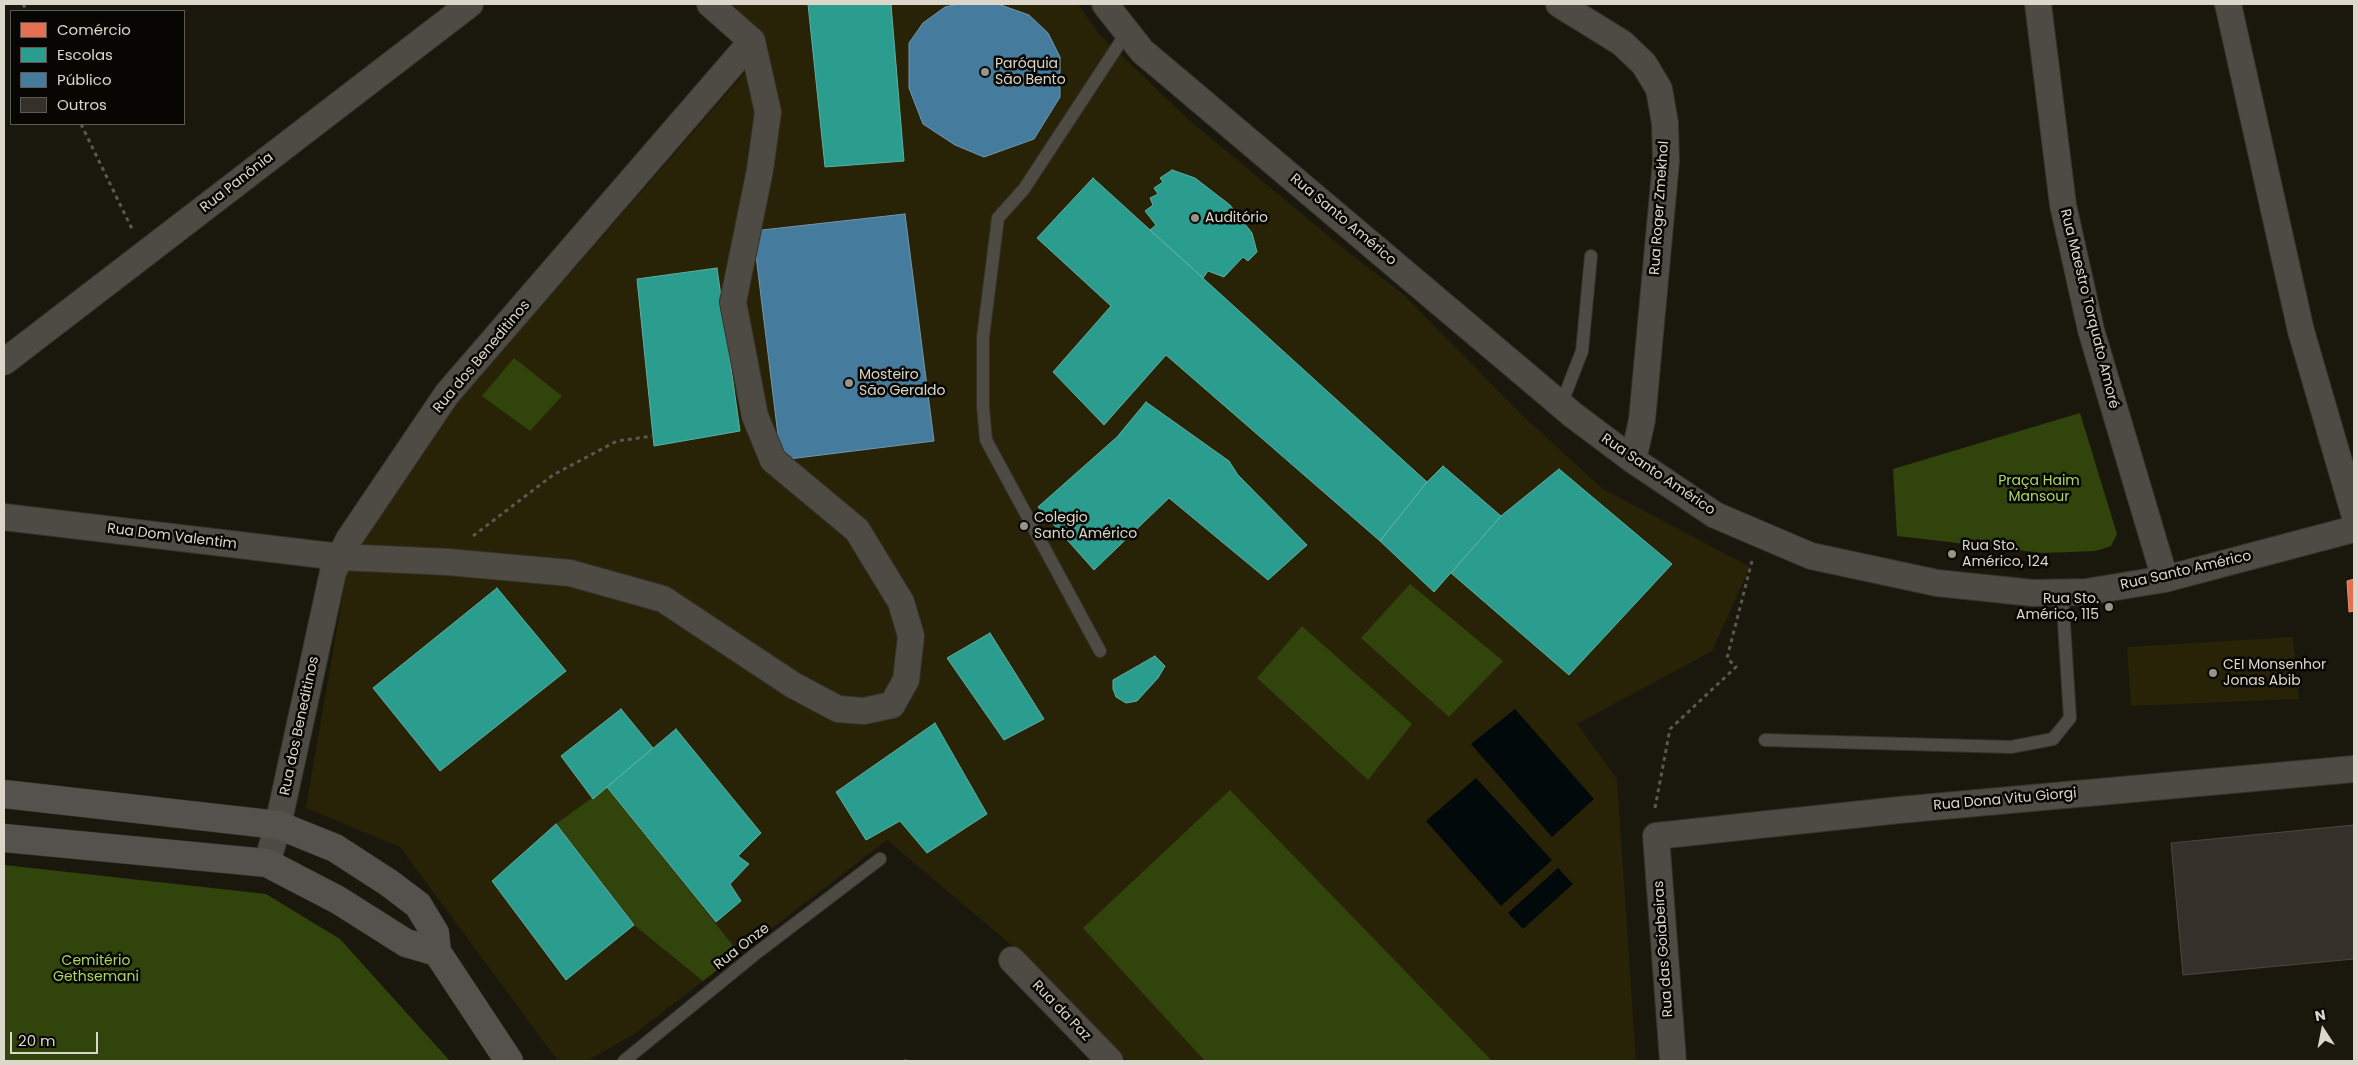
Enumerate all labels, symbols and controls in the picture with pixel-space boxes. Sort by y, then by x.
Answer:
legend [10,10,185,125]
text: Comércio [57,19,131,40]
text: Escolas [57,44,113,65]
place label: Paróquia São Bento [995,56,1066,88]
marker: Paróquia São Bento [979,66,991,78]
text: Público [57,69,112,90]
text: Outros [57,94,107,115]
street label: Rua Roger Zmekhol [1647,140,1673,276]
street label: Rua Panônia [197,149,277,217]
street label: Rua Santo Américo [1286,171,1400,269]
street label: Rua Maestro Torquato Amoré [2056,207,2122,411]
place label: Auditório [1205,210,1268,226]
marker: Auditório [1189,212,1201,224]
street label: Rua dos Beneditinos [430,297,534,417]
place label: Mosteiro São Geraldo [859,367,946,400]
marker: Mosteiro São Geraldo [843,377,855,389]
street label: Rua Santo Américo [1598,431,1718,519]
park label: Praça Haim Mansour [1998,473,2080,506]
place label: Colegio Santo Américo [1034,510,1137,542]
marker: Colegio Santo Américo [1018,520,1030,532]
street label: Rua Dom Valentim [106,521,238,553]
place label: Rua Sto. Américo, 124 [1962,538,2049,570]
marker: Rua Sto. Américo, 124 [1946,548,1958,560]
street label: Rua Santo Américo [2119,548,2253,594]
place label: Rua Sto. Américo, 115 [2016,591,2099,624]
marker: Rua Sto. Américo, 115 [2103,601,2115,613]
street label: Rua dos Beneditinos [277,655,323,797]
place label: CEI Monsenhor Jonas Abib [2223,657,2326,690]
marker: CEI Monsenhor Jonas Abib [2207,667,2219,679]
street label: Rua Dona Vitu Giorgi [1933,785,2077,815]
street label: Rua das Goiabeiras [1651,880,1677,1018]
street label: Rua Onze [711,920,773,974]
park label: Cemitério Gethsemani [53,953,139,986]
street label: Rua da Paz [1028,977,1094,1045]
text: N [2313,1004,2327,1026]
north arrow [2298,1005,2348,1055]
scale bar [12,1022,100,1054]
text: 20 m [18,1030,56,1051]

